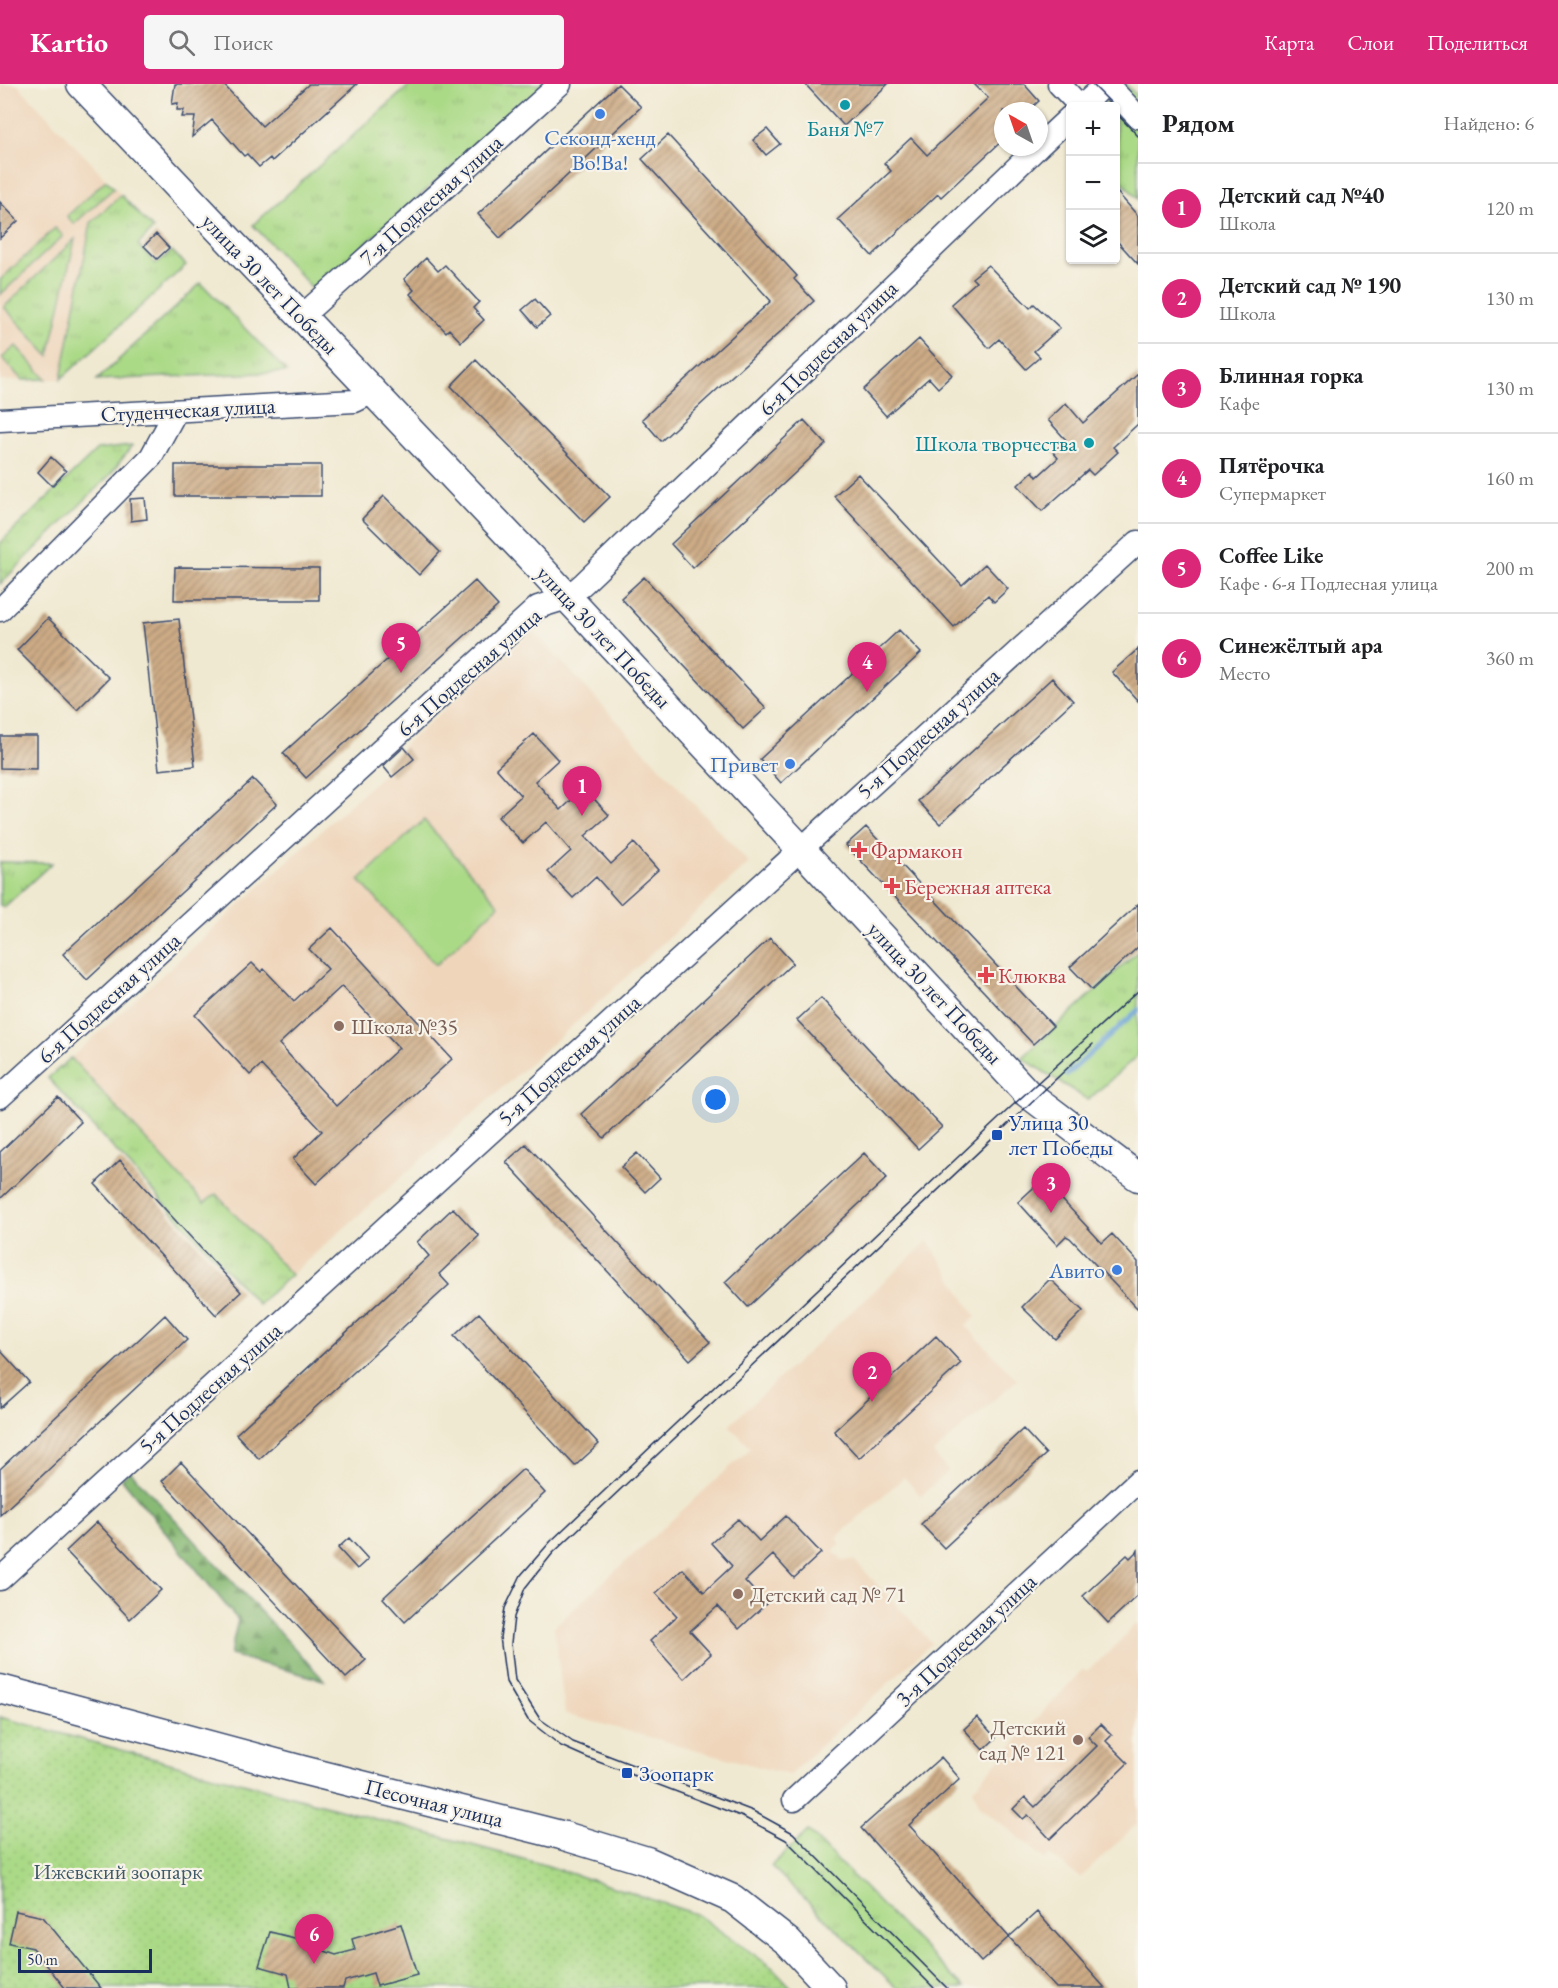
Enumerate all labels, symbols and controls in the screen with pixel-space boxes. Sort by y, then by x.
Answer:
search box [144,15,564,69]
text: Kartio [30,24,108,60]
icon: search [165,26,198,59]
text: Поиск [213,28,273,57]
text: Карта [1264,29,1314,56]
text: Слои [1347,29,1394,56]
text: Поделиться [1427,29,1528,56]
marker: Баня №7 [838,98,852,112]
north arrow [994,102,1048,156]
map controls [1066,102,1120,264]
button: + [1066,102,1120,156]
text: Рядом [1162,106,1235,140]
marker: Секонд-хенд Во!Ва! [593,107,607,121]
text: Найдено: 6 [1443,110,1534,136]
place label: Баня №7 [806,114,884,143]
place label: Секонд-хенд Во!Ва! [544,123,656,177]
street label: 7-я Подлесная улица [353,128,509,272]
button: − [1066,156,1120,210]
text: Детский сад №40 [1219,181,1384,210]
text: 1 [1176,195,1187,221]
text: 120 m [1486,195,1534,221]
street label: улица 30 лет Победы [195,207,345,361]
button: layers [1066,210,1120,264]
text: Школа [1219,210,1276,236]
text: Детский сад № 190 [1219,271,1401,300]
street label: 6-я Подлесная улица [752,274,904,422]
text: 2 [1176,285,1187,311]
text: 130 m [1486,285,1534,311]
text: Школа [1219,300,1276,326]
text: Блинная горка [1219,361,1363,390]
text: 3 [1176,375,1187,401]
text: 130 m [1486,375,1534,401]
text: Кафе [1219,390,1260,416]
street label: Студенческая улица [100,391,276,429]
place label: Школа творчества [915,429,1077,458]
marker: Школа творчества [1082,436,1096,450]
text: Пятёрочка [1219,451,1324,480]
text: 4 [1176,465,1187,491]
text: 160 m [1486,465,1534,491]
text: Супермаркет [1219,480,1326,506]
text: Coffee Like [1219,541,1323,570]
text: 5 [1176,555,1187,581]
text: 200 m [1486,555,1534,581]
street label: улица 30 лет Победы [530,559,678,715]
text: Кафе · 6-я Подлесная улица [1219,570,1438,596]
street label: 6-я Подлесная улица [391,601,548,743]
pin: 5 [382,624,420,673]
text: Синежёлтый ара [1219,631,1383,660]
pin: 4 [848,642,886,692]
text: 6 [1176,645,1187,671]
text: 360 m [1486,645,1534,671]
text: Место [1219,660,1270,686]
street label: 5-я Подлесная улица [850,661,1006,805]
place label: Привет [710,750,778,779]
marker: Привет [783,757,797,771]
pin: 1 [562,766,602,816]
place label: Фармакон [871,836,963,865]
marker: Фармакон [852,843,866,857]
place label: Бережная аптека [904,872,1052,901]
marker: Бережная аптека [885,879,899,893]
street label: улица 30 лет Победы [861,915,1009,1071]
street label: 6-я Подлесная улица [31,926,187,1070]
place label: Клюква [998,961,1066,990]
marker: Клюква [979,968,993,982]
street label: 5-я Подлесная улица [491,988,647,1132]
place label: Школа №35 [351,1012,458,1041]
marker: Школа №35 [332,1019,346,1033]
your location [701,1085,730,1114]
place label: Улица 30 лет Победы [1008,1108,1113,1162]
marker: Улица 30 лет Победы [990,1128,1004,1142]
pin: 3 [1032,1164,1070,1213]
place label: Авито [1048,1256,1105,1285]
marker: Авито [1110,1263,1124,1277]
street label: 5-я Подлесная улица [132,1316,288,1460]
pin: 2 [852,1352,892,1402]
street label: 3-я Подлесная улица [889,1567,1043,1713]
place label: Детский сад № 71 [750,1580,906,1609]
marker: Детский сад № 71 [731,1587,745,1601]
place label: Детский сад № 121 [979,1713,1066,1767]
marker: Детский сад № 121 [1071,1733,1085,1747]
place label: Зоопарк [639,1759,714,1788]
marker: Зоопарк [620,1766,634,1780]
street label: Песочная улица [362,1772,506,1834]
park label: Ижевский зоопарк [33,1857,203,1886]
pin: 6 [294,1914,334,1964]
scale bar [18,1946,152,1974]
text: 50 m [27,1949,58,1970]

